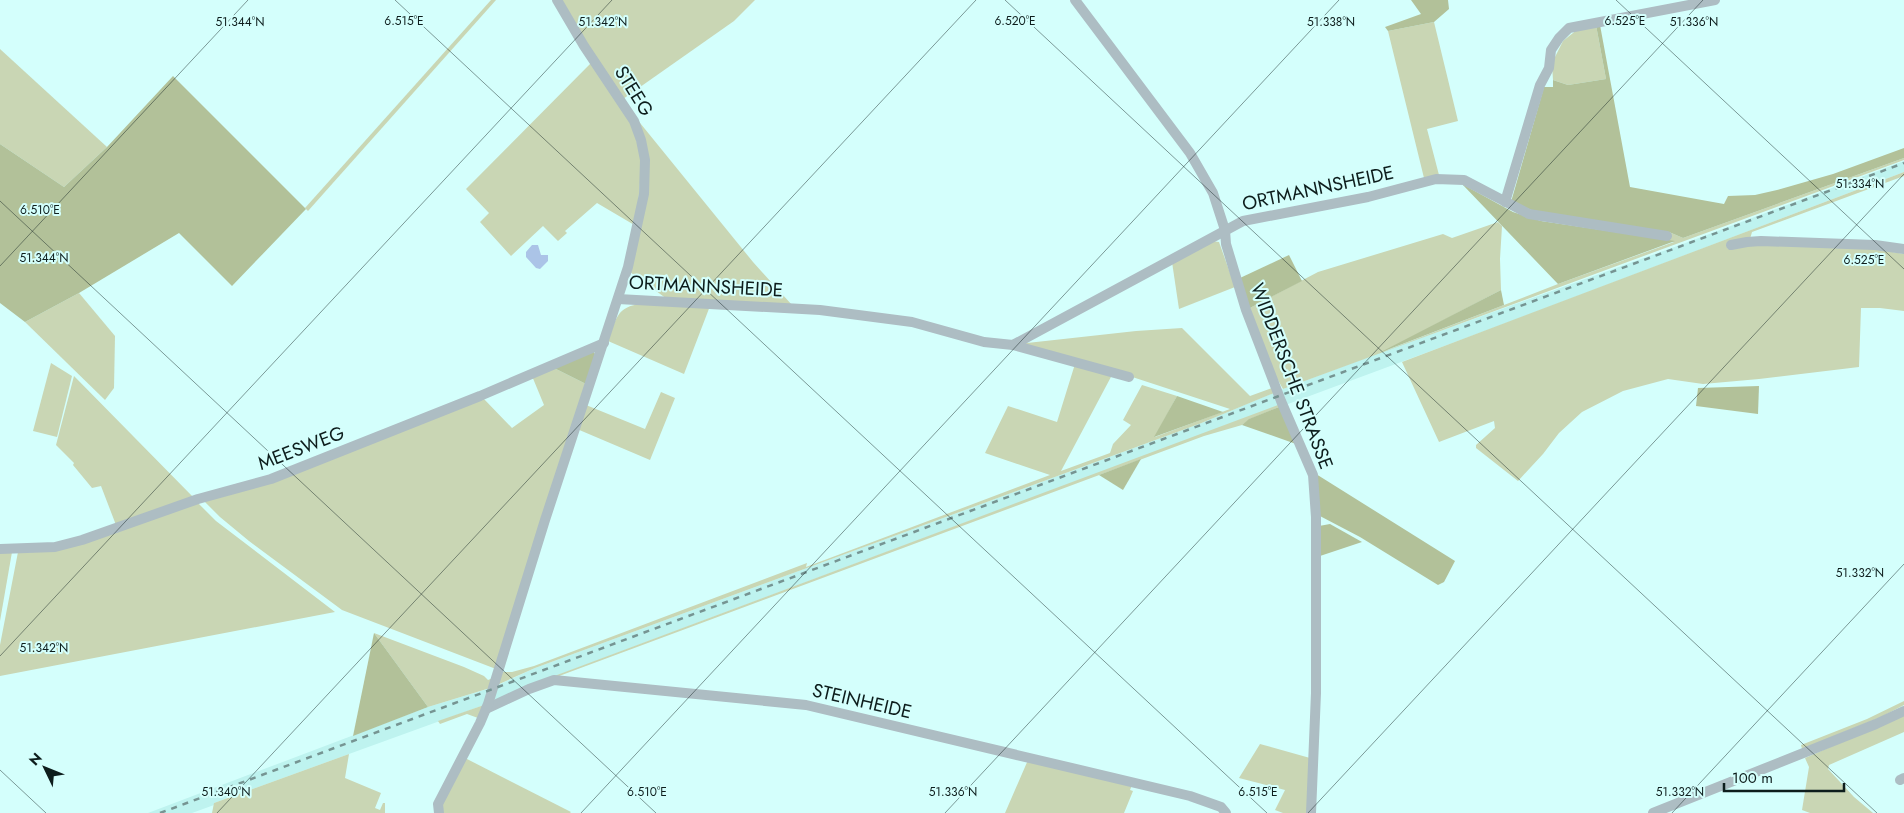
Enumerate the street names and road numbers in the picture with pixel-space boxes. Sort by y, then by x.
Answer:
street label: STEEG [608,61,660,121]
street label: ORTMANNSHEIDE [1240,159,1396,217]
street label: ORTMANNSHEIDE [628,268,784,304]
street label: WIDDERSCHE STRASSE [1244,279,1340,473]
street label: MEESWEG [254,419,348,477]
street label: STEINHEIDE [810,676,914,726]

